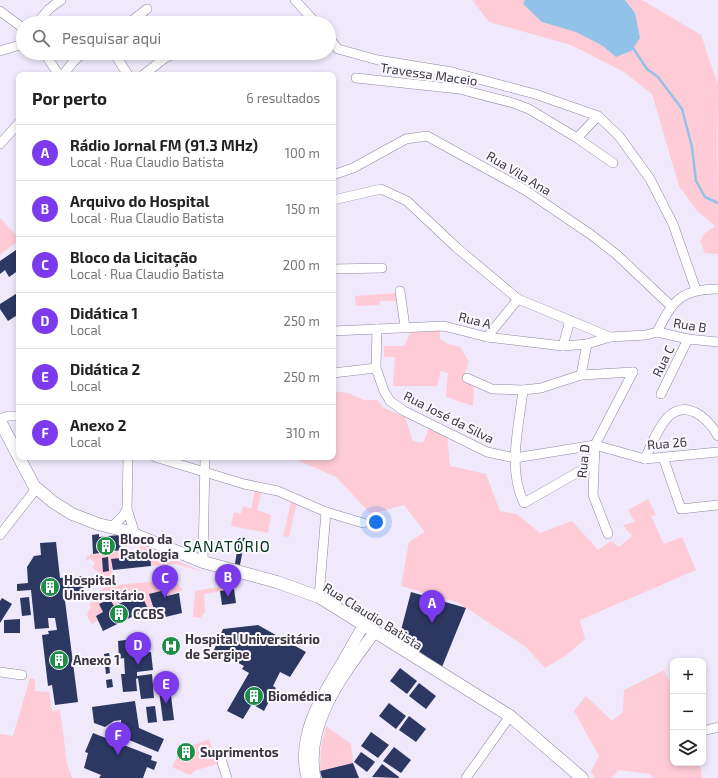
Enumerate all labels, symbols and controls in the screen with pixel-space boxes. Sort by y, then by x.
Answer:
search box [16,16,336,60]
icon: search [30,27,52,49]
text: Pesquisar aqui [62,29,161,47]
street label: Travessa Maceio [379,59,479,89]
text: Por perto [32,88,107,108]
text: 6 resultados [246,90,320,106]
text: Rádio Jornal FM (91.3 MHz) [70,136,258,154]
text: A [41,145,49,161]
text: 100 m [285,145,320,161]
street label: Rua Vila Ana [484,147,554,199]
text: Local · Rua Claudio Batista [70,154,224,170]
text: Arquivo do Hospital [70,192,209,210]
text: B [41,201,49,217]
text: 150 m [286,201,320,217]
text: Local · Rua Claudio Batista [70,210,224,226]
text: Bloco da Licitação [70,248,197,266]
text: C [41,257,49,273]
text: 200 m [283,257,320,273]
text: Local · Rua Claudio Batista [70,266,224,282]
text: Didática 1 [70,304,138,322]
street label: Rua A [457,308,493,332]
text: D [41,313,49,329]
text: 250 m [284,313,320,329]
street label: Rua B [672,314,708,336]
text: Local [70,322,101,338]
street label: Rua C [649,343,677,379]
text: Didática 2 [70,360,140,378]
text: E [41,369,49,385]
text: 250 m [284,369,320,385]
text: Local [70,378,101,394]
street label: Rua José da Silva [401,387,497,447]
text: Anexo 2 [70,416,126,434]
text: F [41,425,49,441]
text: 310 m [285,425,320,441]
street label: Rua 26 [646,433,688,453]
text: Local [70,434,101,450]
street label: Rua D [573,443,593,479]
your location [366,512,386,532]
place label: Bloco da Patologia [120,531,179,562]
building icon: Bloco da Patologia [95,535,117,557]
district label: SANATÓRIO [183,537,271,555]
pin: B [215,564,241,597]
pin: C [152,565,178,598]
place label: Hospital Universitário [64,572,145,603]
building icon: Hospital Universitário [39,576,61,598]
street label: Rua Claudio Batista [320,579,426,653]
pin: A [419,590,445,623]
building icon: CCBS [108,603,130,625]
place label: CCBS [133,606,164,622]
place label: Hospital Universitário de Sergipe [185,631,320,662]
pin: D [125,632,151,665]
hospital icon: Hospital Universitário de Sergipe [160,635,182,657]
building icon: Anexo 1 [48,649,70,671]
place label: Anexo 1 [73,652,120,668]
map controls [670,658,706,766]
button: + [670,658,706,694]
pin: E [153,671,179,704]
building icon: Biomédica [243,685,265,707]
place label: Biomédica [268,688,332,704]
button: − [670,694,706,730]
pin: F [105,722,131,755]
button: layers [670,730,706,766]
building icon: Suprimentos [175,741,197,763]
place label: Suprimentos [200,744,279,760]

